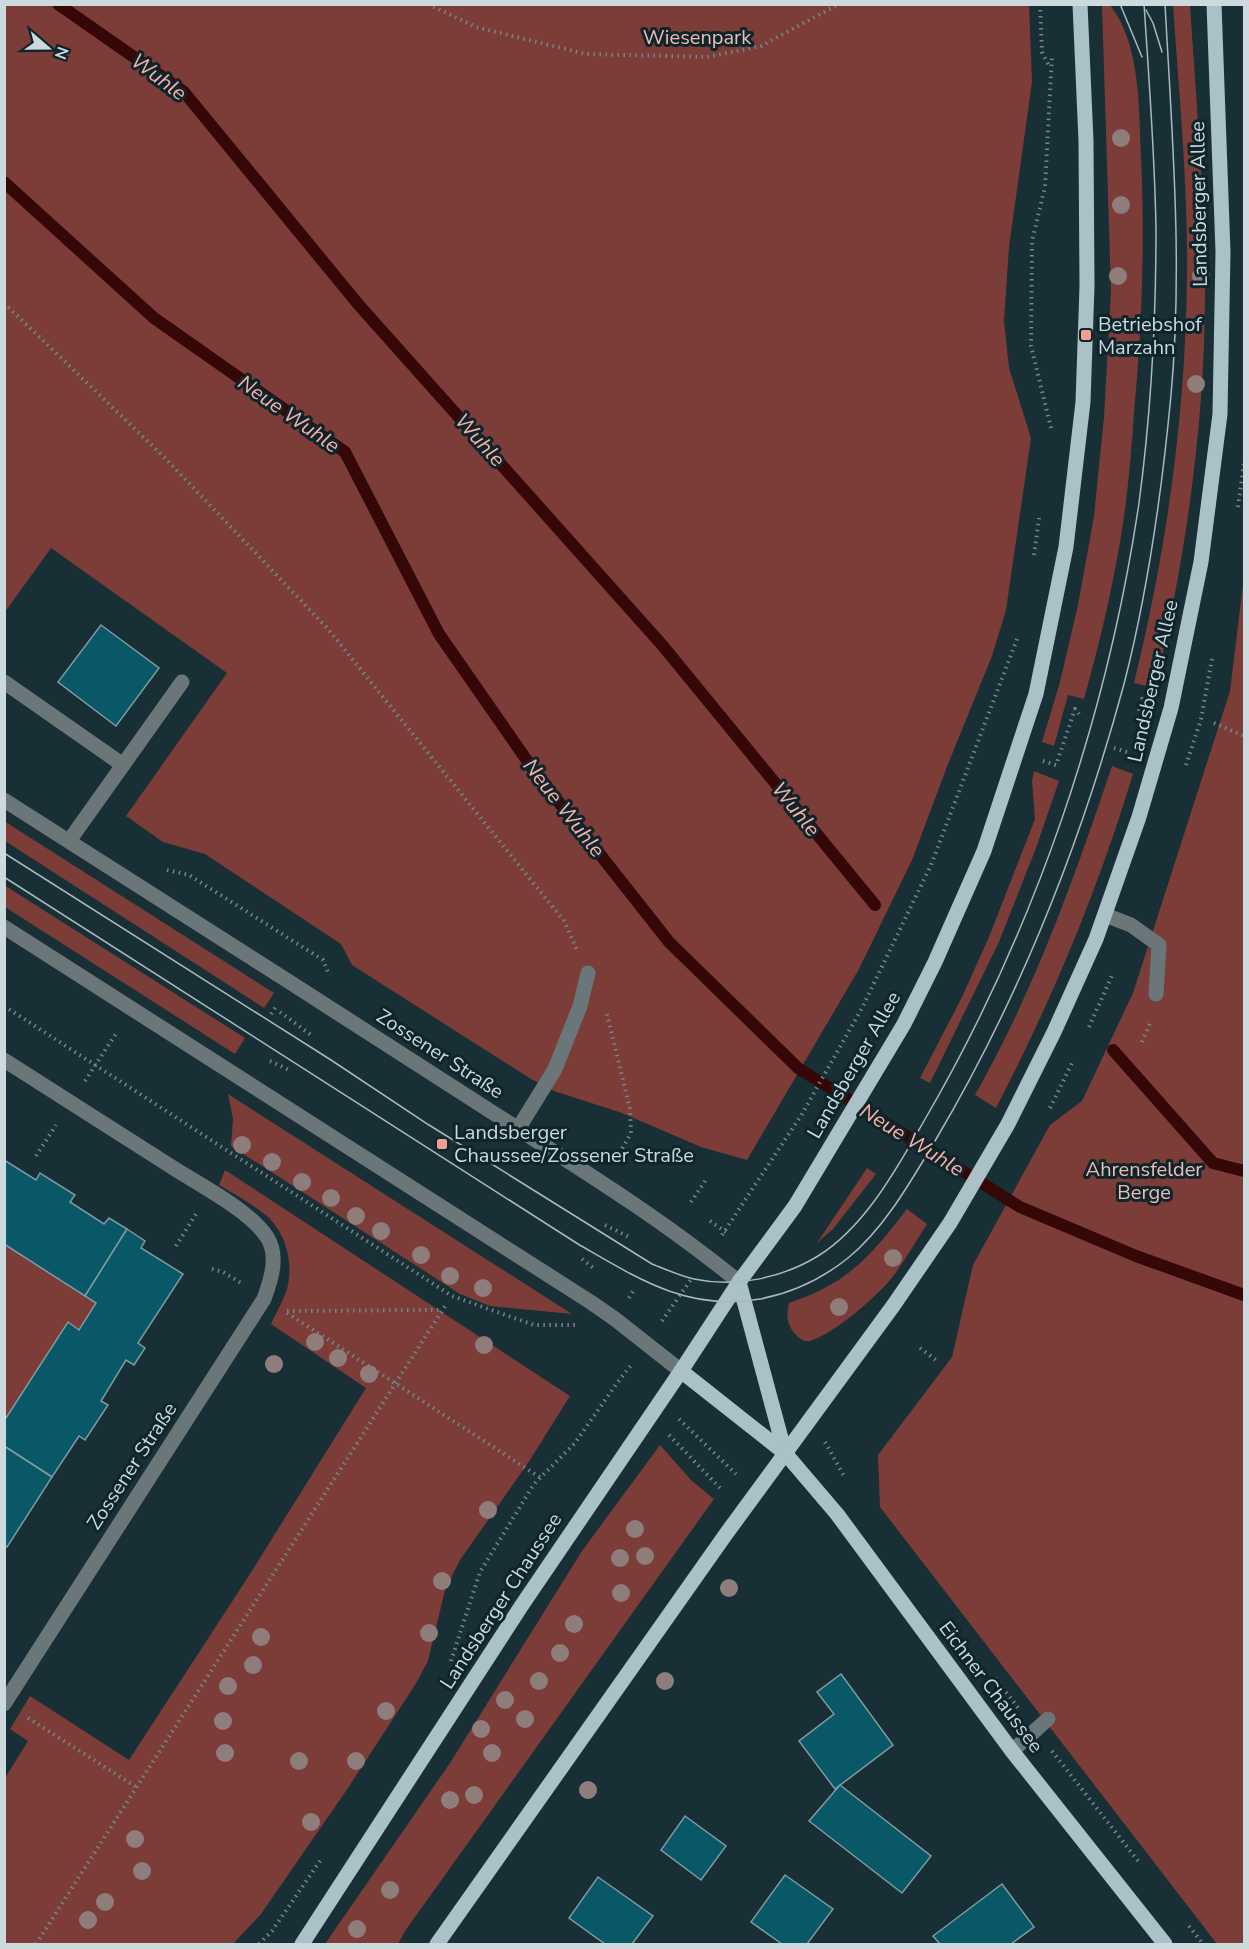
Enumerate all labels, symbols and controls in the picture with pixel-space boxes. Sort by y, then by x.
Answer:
north arrow [18,18,78,78]
park label: Wiesenpark [643,24,752,51]
text: N [49,43,74,62]
water label: Wuhle [125,47,193,107]
street label: Landsberger Allee [1184,121,1214,287]
place label: Betriebshof Marzahn [1098,311,1202,361]
marker: Betriebshof Marzahn [1079,328,1093,342]
water label: Neue Wuhle [233,369,345,459]
water label: Wuhle [448,407,512,473]
street label: Landsberger Allee [1121,597,1185,765]
water label: Neue Wuhle [517,753,611,863]
water label: Wuhle [765,776,827,842]
street label: Landsberger Allee [801,986,907,1144]
street label: Zossener Straße [371,1003,509,1105]
water label: Neue Wuhle [854,1097,970,1183]
place label: Landsberger Chaussee/Zossener Straße [454,1119,694,1169]
marker: Landsberger Chaussee/Zossener Straße [435,1137,449,1151]
park label: Ahrensfelder Berge [1086,1156,1202,1206]
street label: Zossener Straße [81,1397,183,1535]
street label: Landsberger Chaussee [434,1508,568,1694]
street label: Eichner Chaussee [933,1616,1049,1758]

